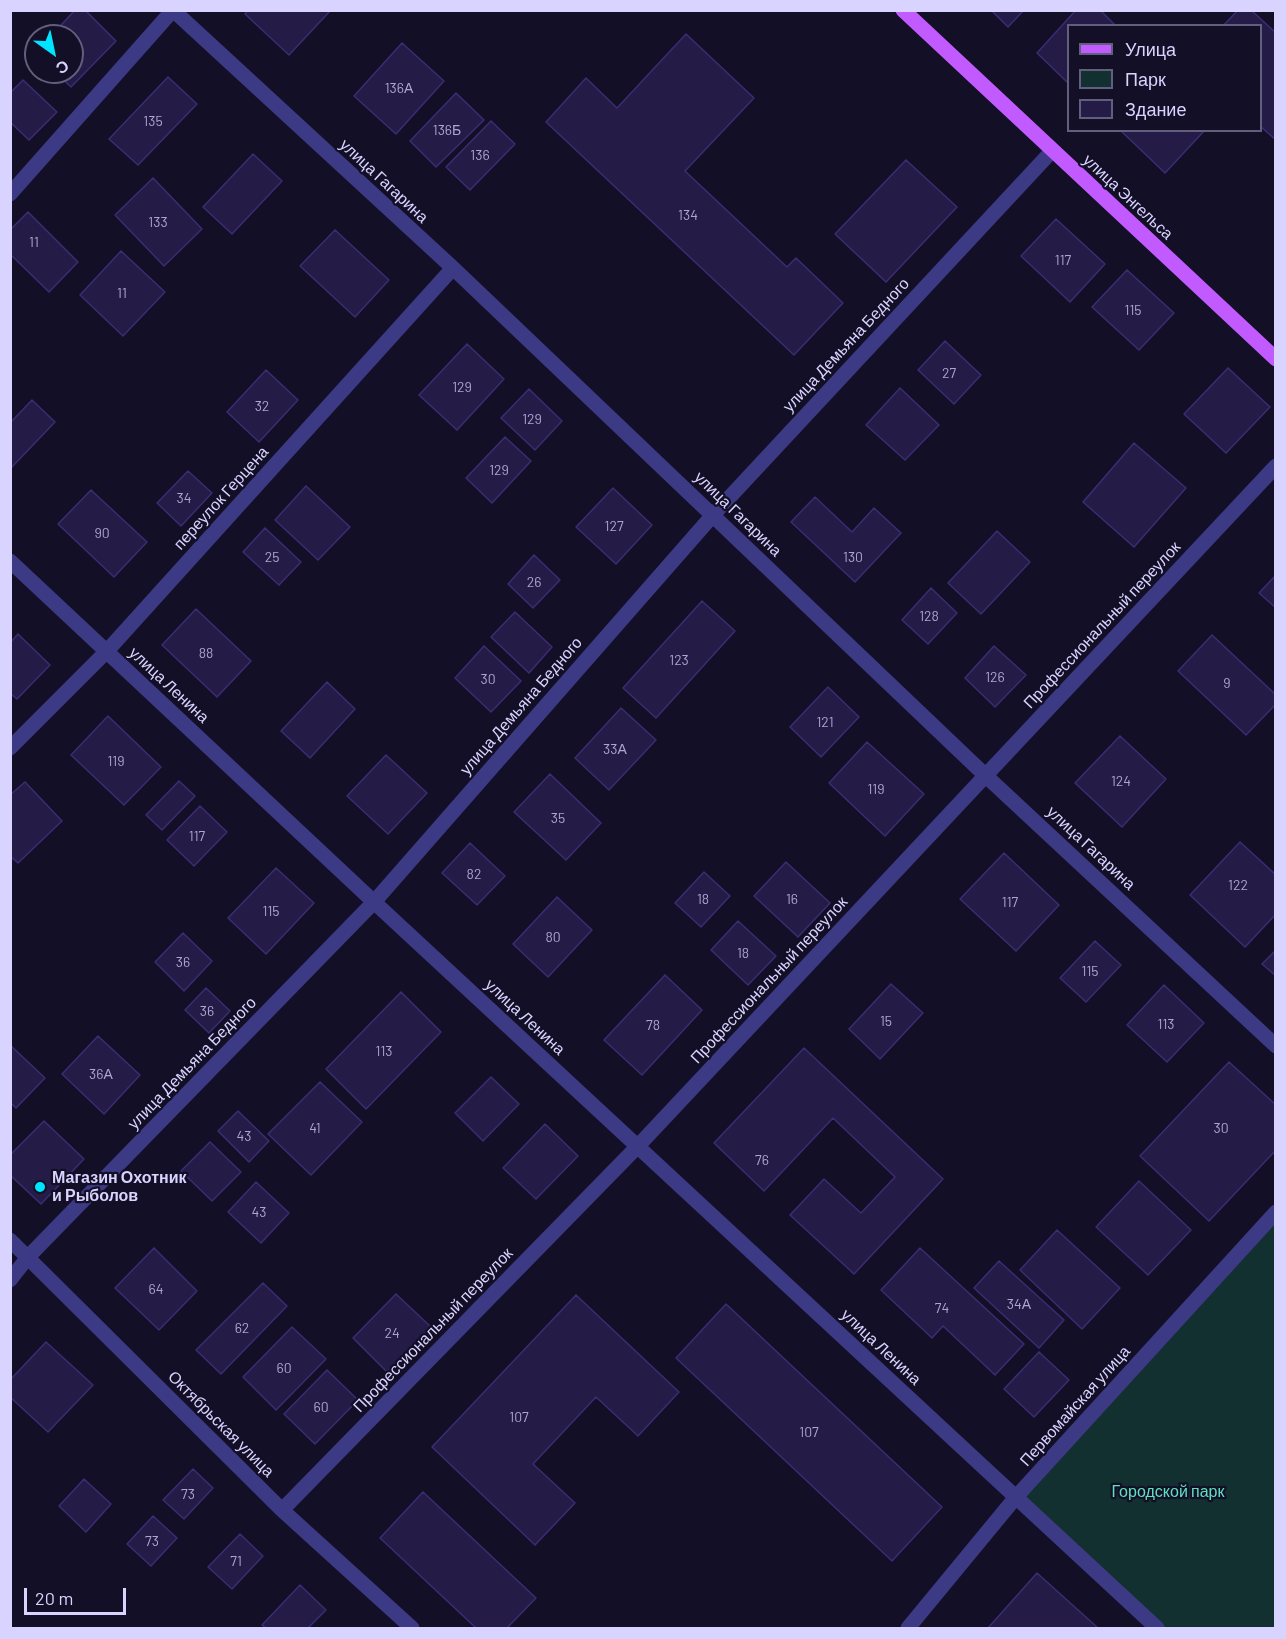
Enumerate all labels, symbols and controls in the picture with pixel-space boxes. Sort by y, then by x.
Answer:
north arrow [24,24,84,84]
legend [1067,24,1262,132]
text: Улица [1125,38,1176,60]
text: С [53,57,73,79]
text: Парк [1125,68,1166,90]
house number: 136А [385,80,413,96]
text: Здание [1125,98,1186,120]
house number: 135 [143,113,163,129]
house number: 136Б [433,122,461,138]
street label: улица Гагарина [336,135,432,227]
house number: 136 [470,147,490,163]
street label: улица Энгельса [1079,150,1177,244]
house number: 134 [678,207,698,223]
house number: 133 [148,214,168,230]
house number: 11 [29,234,39,250]
house number: 117 [1055,252,1071,268]
street label: улица Демьяна Бедного [779,274,913,416]
house number: 11 [117,285,127,301]
house number: 115 [1124,302,1142,318]
house number: 27 [942,365,956,381]
house number: 129 [452,379,472,395]
house number: 32 [255,398,269,414]
house number: 129 [522,411,542,427]
street label: переулок Герцена [170,442,272,554]
house number: 129 [489,462,509,478]
street label: улица Гагарина [690,468,786,560]
house number: 34 [177,490,191,506]
house number: 127 [604,518,624,534]
house number: 90 [94,525,110,541]
street label: Профессиональный переулок [1020,538,1184,712]
house number: 25 [265,549,279,565]
house number: 130 [843,549,863,565]
house number: 26 [527,574,541,590]
house number: 128 [919,608,939,624]
street label: улица Демьяна Бедного [456,633,586,779]
street label: улица Ленина [125,643,213,727]
house number: 88 [199,645,213,661]
house number: 123 [669,652,689,668]
house number: 126 [985,669,1005,685]
house number: 30 [480,671,496,687]
house number: 9 [1223,675,1231,691]
house number: 121 [816,714,834,730]
house number: 33А [603,741,627,757]
house number: 119 [107,753,125,769]
house number: 124 [1111,773,1131,789]
house number: 119 [867,781,885,797]
street label: улица Гагарина [1043,802,1139,894]
house number: 35 [551,810,565,826]
house number: 117 [189,828,205,844]
house number: 82 [467,866,481,882]
house number: 122 [1228,877,1248,893]
house number: 18 [697,891,709,907]
house number: 16 [786,891,798,907]
street label: Профессиональный переулок [687,893,851,1067]
house number: 117 [1002,894,1018,910]
house number: 115 [262,903,280,919]
house number: 80 [545,929,561,945]
house number: 18 [737,945,749,961]
house number: 36 [176,954,190,970]
house number: 115 [1081,963,1099,979]
street label: улица Ленина [481,975,569,1059]
street label: улица Демьяна Бедного [124,993,260,1133]
house number: 36 [200,1003,214,1019]
house number: 15 [880,1013,892,1029]
house number: 113 [1157,1016,1175,1032]
house number: 78 [646,1017,660,1033]
house number: 113 [375,1043,393,1059]
house number: 36А [89,1066,113,1082]
house number: 41 [309,1120,321,1136]
house number: 30 [1213,1120,1229,1136]
house number: 43 [237,1128,251,1144]
house number: 76 [755,1152,769,1168]
place label: Магазин Охотник и Рыболов [52,1168,186,1206]
marker: Магазин Охотник и Рыболов [33,1180,47,1194]
house number: 43 [252,1204,266,1220]
street label: Профессиональный переулок [349,1244,517,1416]
house number: 64 [149,1281,163,1297]
house number: 34А [1007,1296,1031,1312]
house number: 74 [935,1300,949,1316]
street label: улица Ленина [837,1305,925,1389]
house number: 62 [235,1320,249,1336]
house number: 24 [384,1325,400,1341]
street label: Первомайская улица [1016,1342,1134,1470]
house number: 60 [276,1360,292,1376]
street label: Октябрьская улица [164,1367,278,1481]
house number: 60 [313,1399,329,1415]
house number: 107 [509,1409,529,1425]
house number: 107 [799,1424,819,1440]
park label: Городской парк [1112,1482,1224,1502]
house number: 73 [181,1486,195,1502]
house number: 73 [145,1533,159,1549]
house number: 71 [230,1553,242,1569]
scale bar [27,1576,129,1614]
text: 20 m [35,1587,73,1609]

